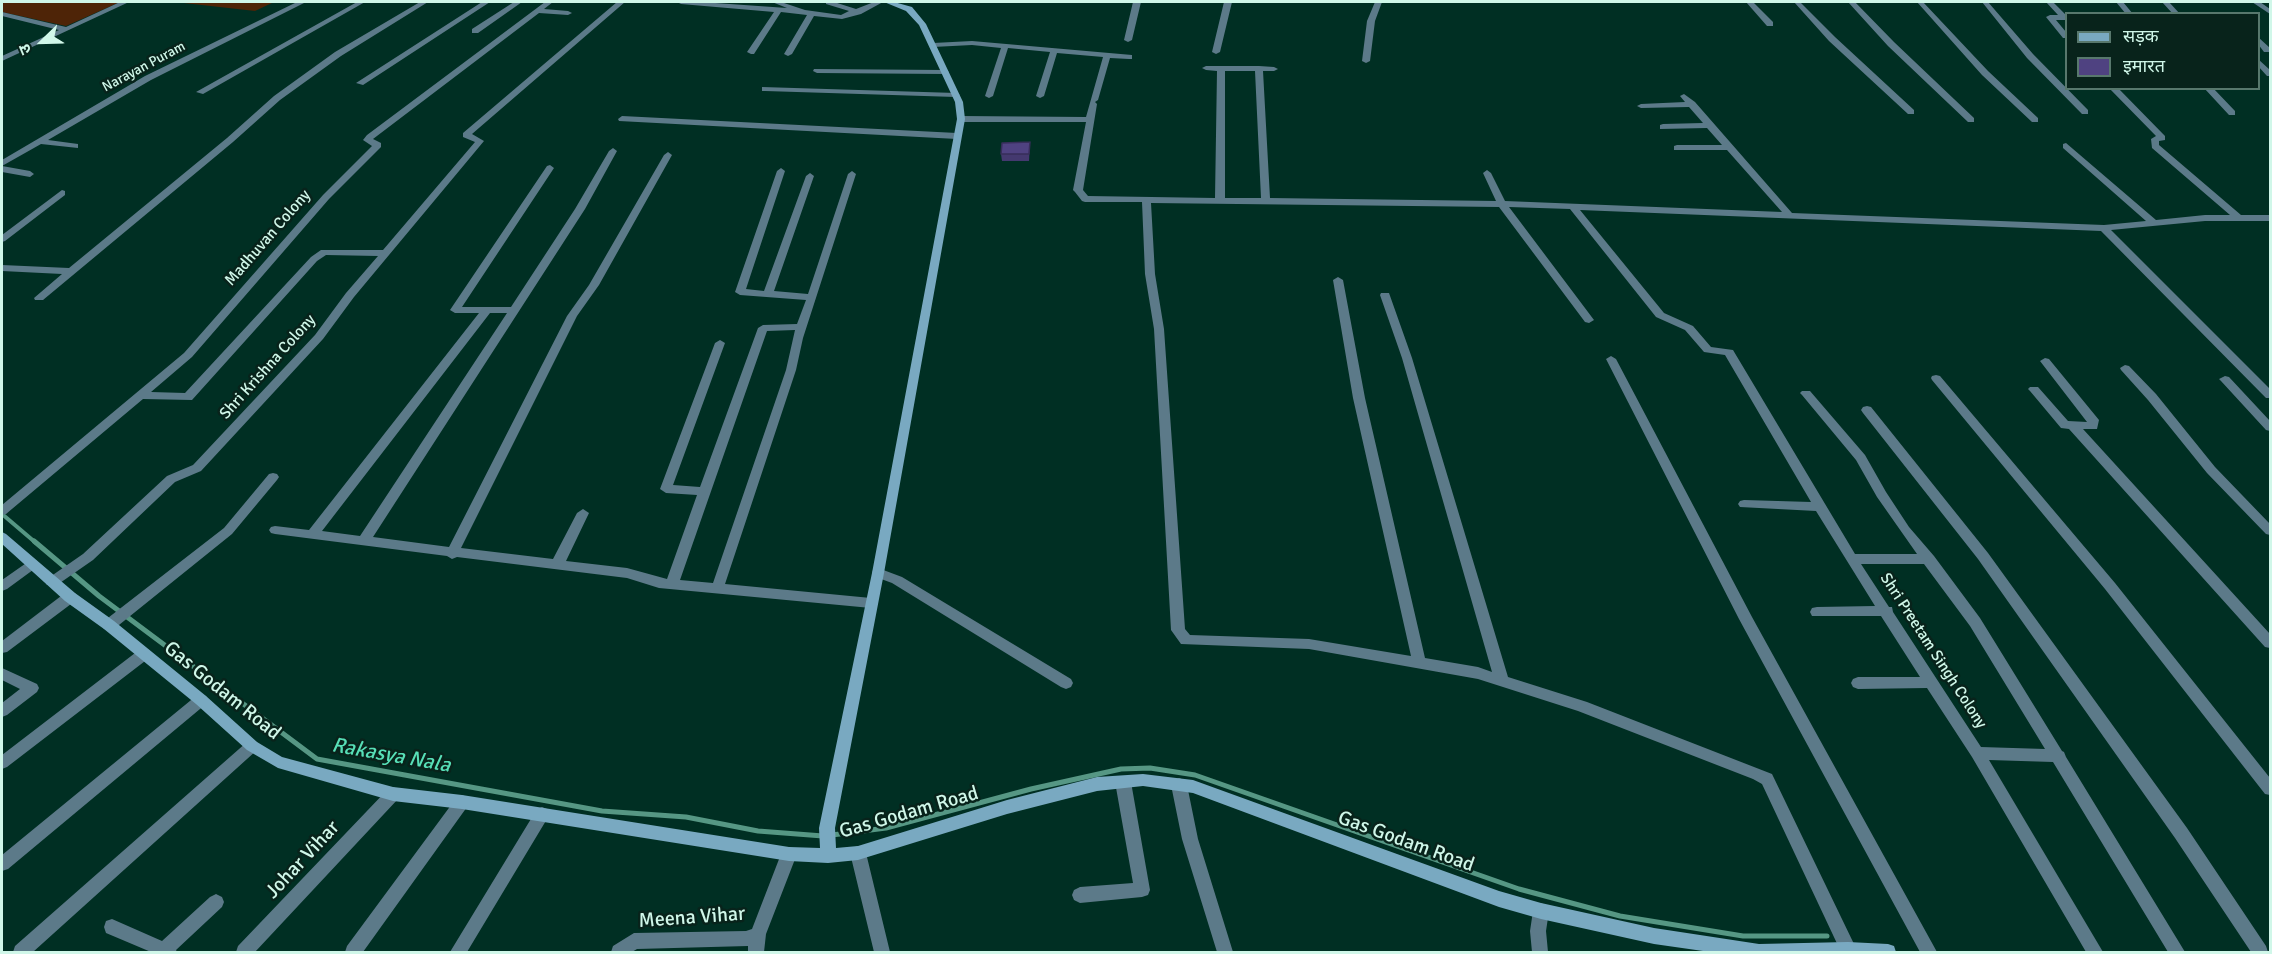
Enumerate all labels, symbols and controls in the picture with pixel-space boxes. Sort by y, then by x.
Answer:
north arrow [12,12,72,72]
legend [2065,12,2260,90]
text: सड़क [2123,25,2159,47]
street label: Narayan Puram [100,38,188,96]
text: उ [14,41,36,57]
text: इमारत [2123,55,2165,77]
street label: Madhuvan Colony [221,186,315,290]
street label: Shri Krishna Colony [216,311,320,423]
street label: Shri Preetam Singh Colony [1876,570,1990,732]
street label: Gas Godam Road [159,637,285,745]
water label: Rakasya Nala [330,733,452,779]
street label: Gas Godam Road [837,782,981,844]
street label: Gas Godam Road [1335,806,1477,878]
street label: Johar Vihar [261,816,345,904]
street label: Meena Vihar [638,902,746,934]

